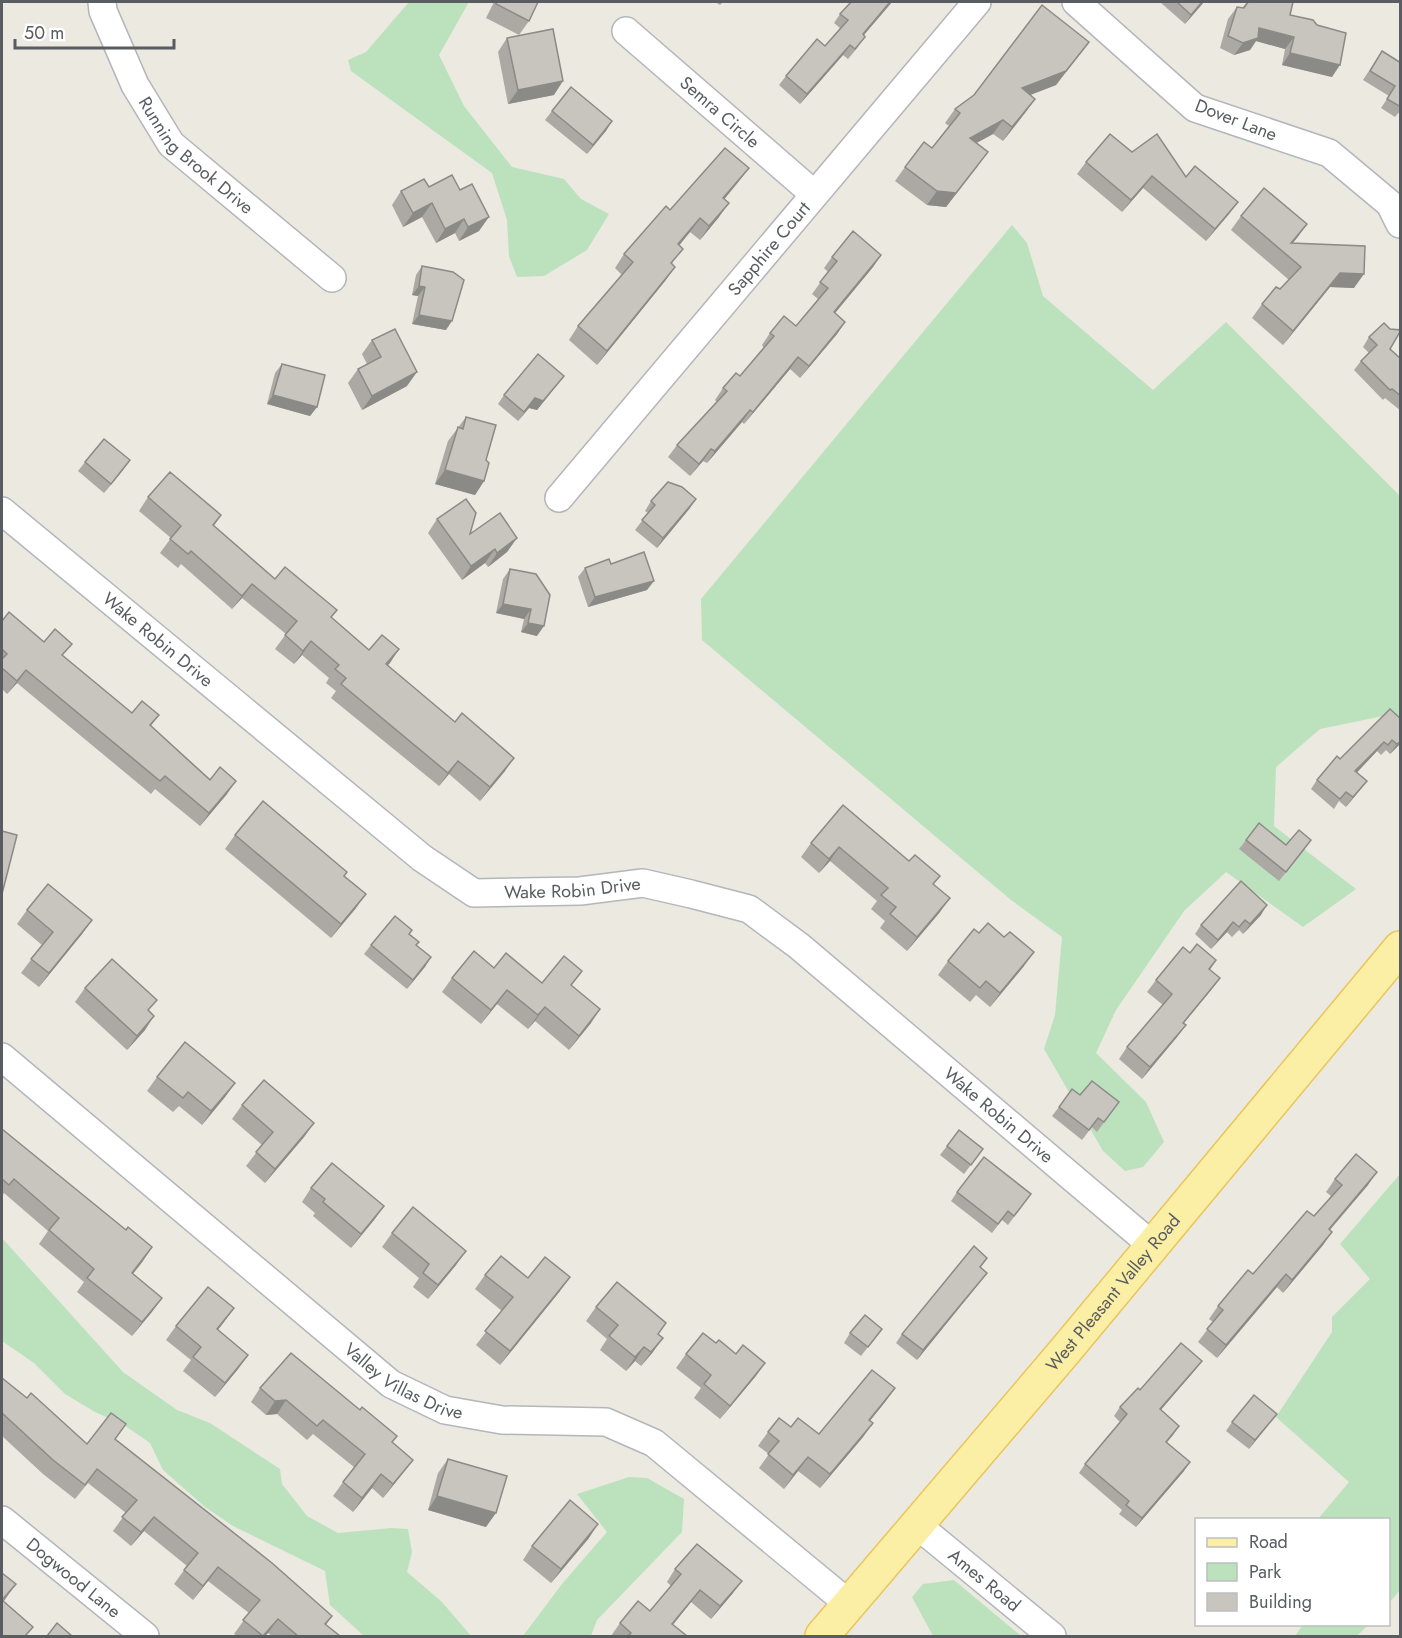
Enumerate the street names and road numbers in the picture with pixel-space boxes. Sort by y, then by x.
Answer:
street label: Semra Circle [674,70,765,154]
street label: Running Brook Drive [132,92,259,220]
street label: Dover Lane [1191,92,1281,148]
street label: Sapphire Court [722,195,817,301]
street label: Wake Robin Drive [97,586,219,693]
street label: Wake Robin Drive [504,870,642,905]
street label: Wake Robin Drive [938,1061,1059,1169]
street label: West Pleasant Valley Road [1040,1209,1187,1377]
street label: Valley Villas Drive [338,1337,465,1426]
street label: Dogwood Lane [21,1532,126,1624]
street label: Ames Road [942,1543,1026,1618]

